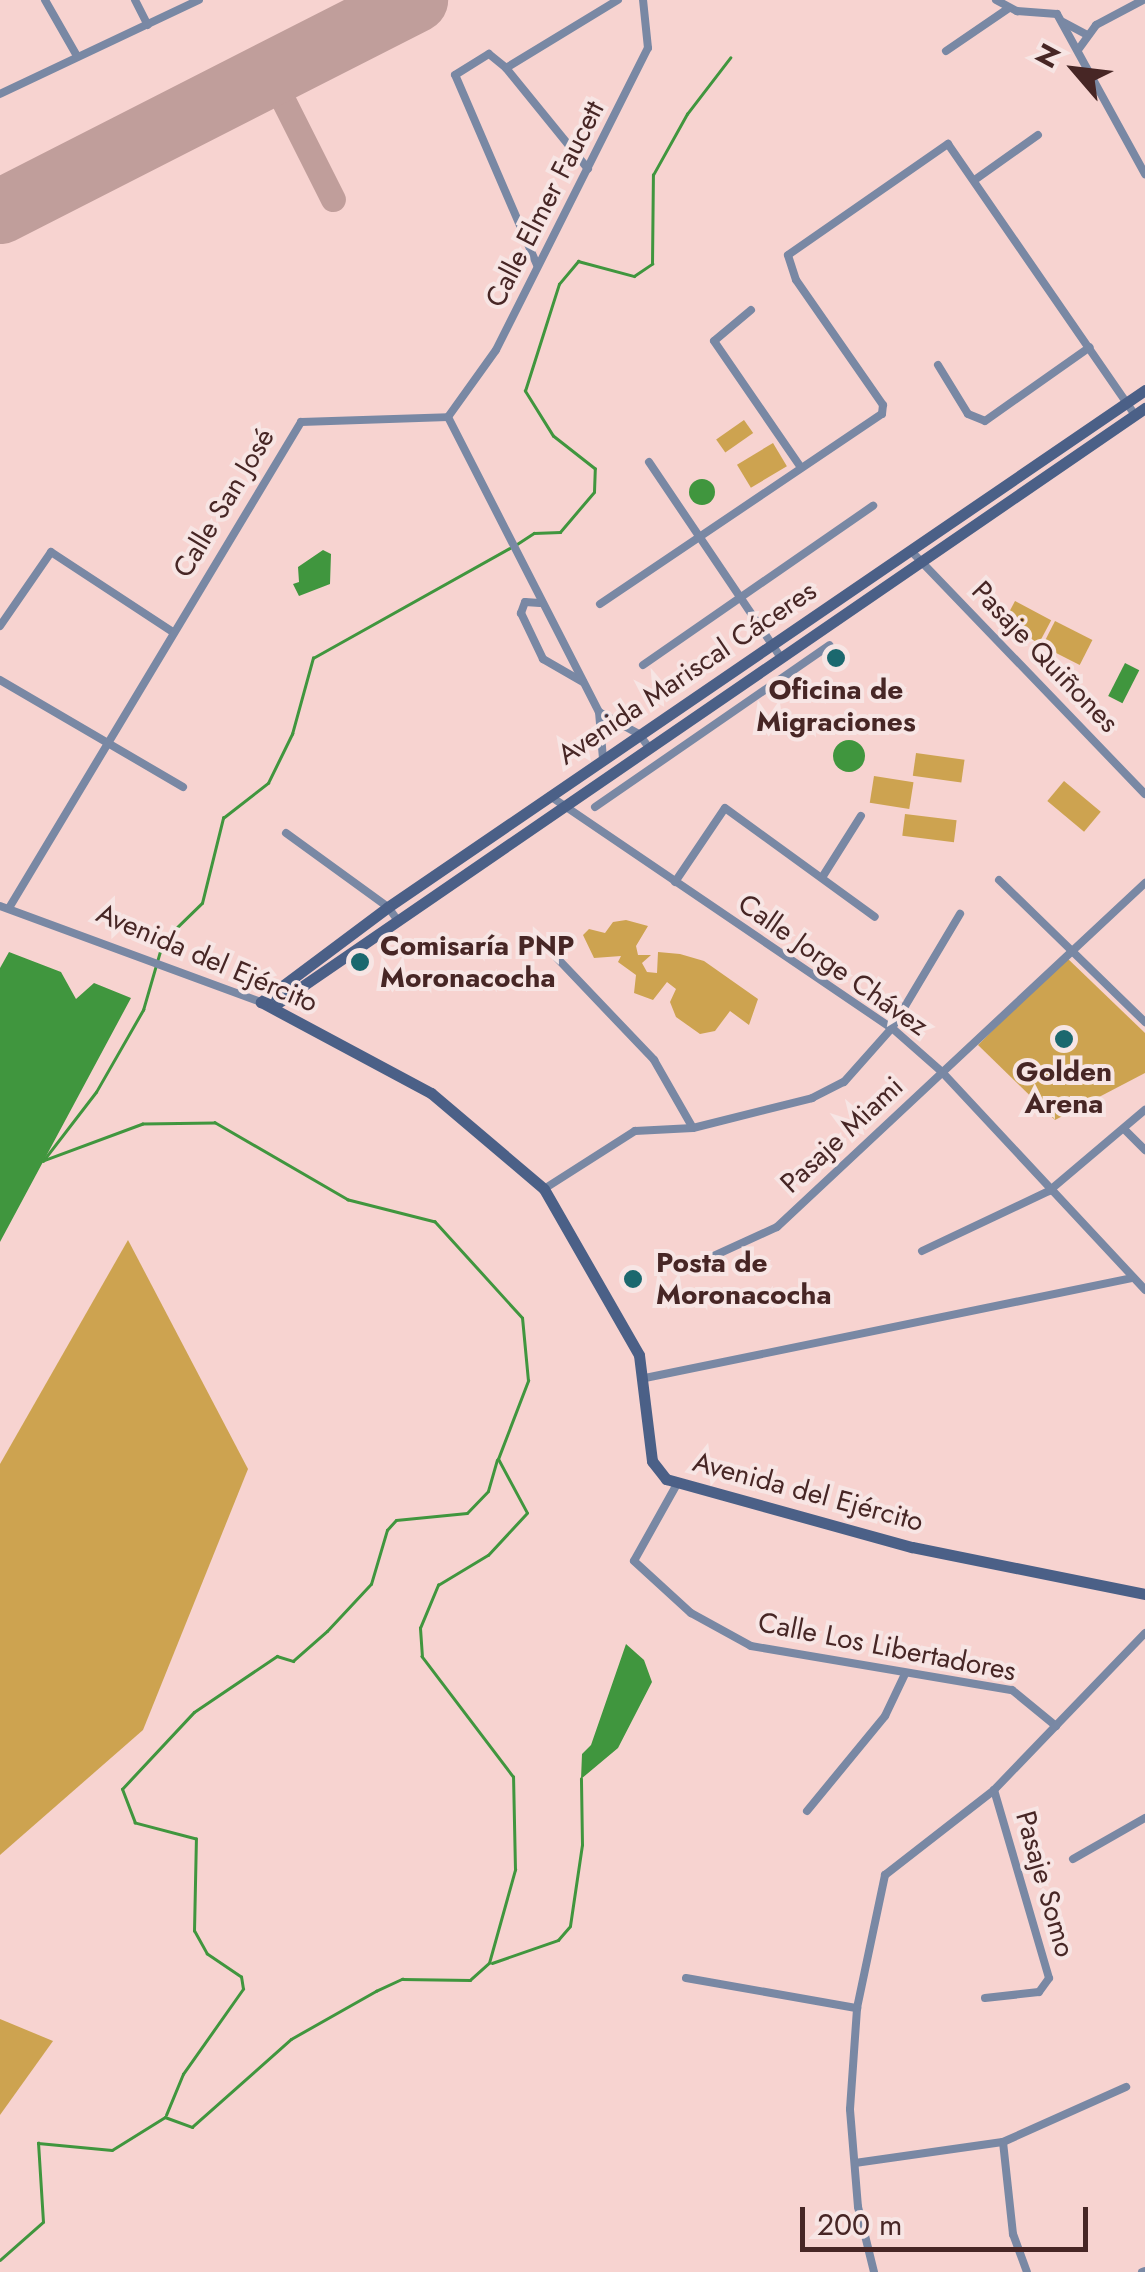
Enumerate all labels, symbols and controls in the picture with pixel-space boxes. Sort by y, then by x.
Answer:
north arrow [1025,20,1125,120]
text: N [1025,36,1071,75]
street label: Calle Elmer Faucett [478,95,612,313]
street label: Calle San José [166,422,282,584]
street label: Avenida Mariscal Cáceres [551,574,823,772]
street label: Pasaje Quiñones [964,574,1126,740]
marker: Oficina de Migraciones [825,647,847,669]
place label: Oficina de Migraciones [756,673,916,739]
street label: Calle Jorge Chávez [731,887,935,1043]
street label: Avenida del Ejército [91,896,323,1020]
place label: Comisaría PNP Moronacocha [380,929,575,995]
marker: Comisaría PNP Moronacocha [349,951,371,973]
marker: Golden Arena [1053,1028,1075,1050]
place label: Golden Arena [1016,1055,1112,1121]
street label: Pasaje Miami [774,1070,910,1200]
place label: Posta de Moronacocha [656,1246,831,1312]
marker: Posta de Moronacocha [620,1266,646,1292]
street label: Avenida del Ejército [689,1445,927,1539]
street label: Calle Los Libertadores [755,1606,1019,1688]
street label: Pasaje Somo [1008,1807,1082,1961]
scale bar [805,2187,1092,2249]
text: 200 m [817,2203,902,2246]

